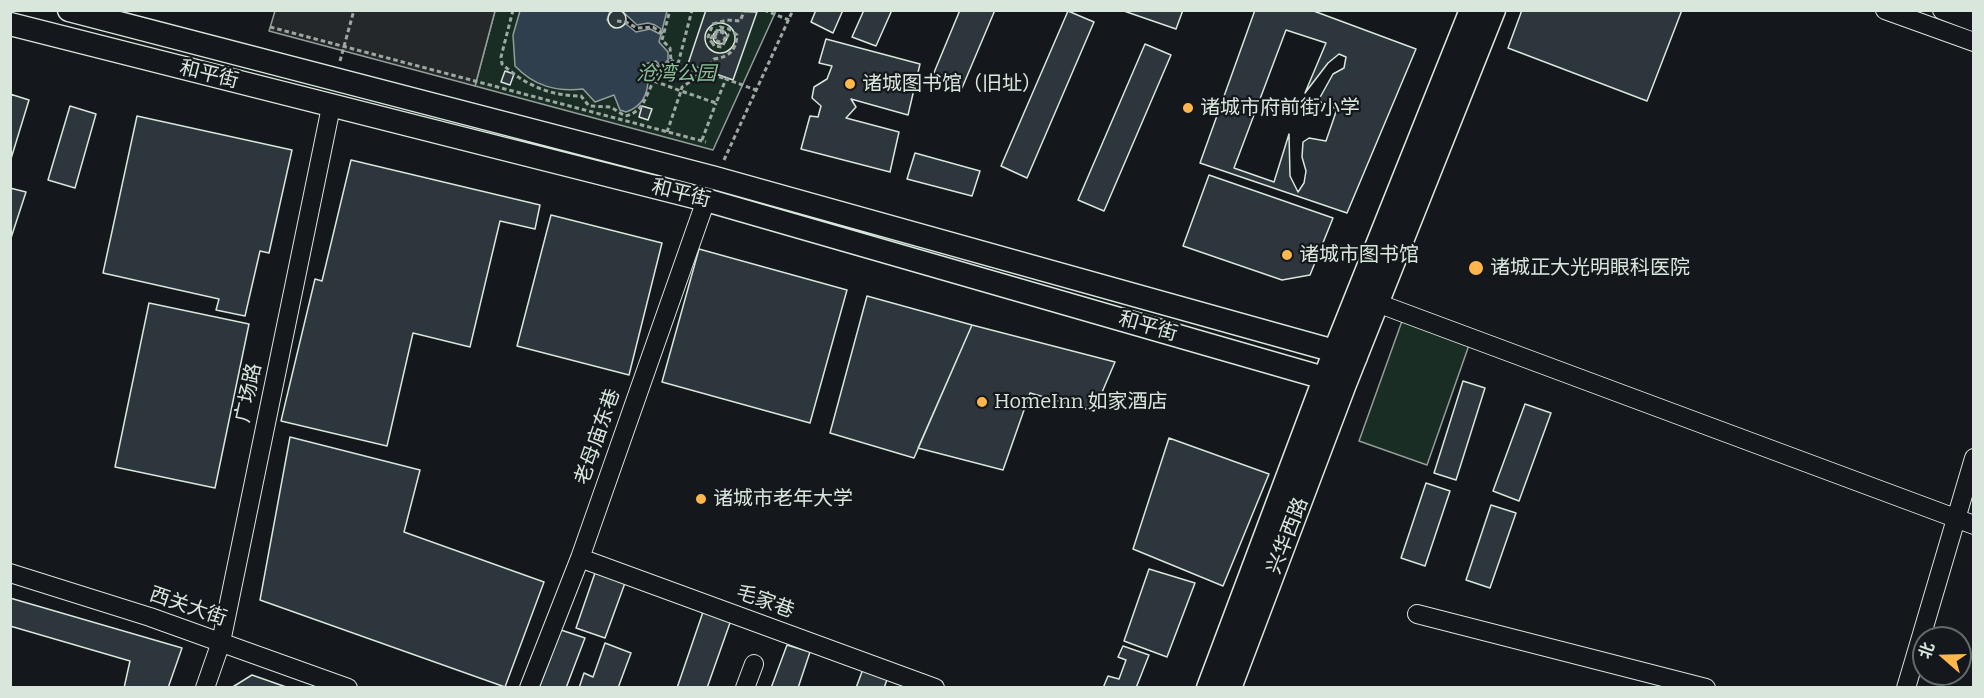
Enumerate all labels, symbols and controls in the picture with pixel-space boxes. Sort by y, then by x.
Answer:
street label: 和平街 [177,56,241,94]
park label: 沧湾公园 [636,62,716,86]
place label: 诸城图书馆（旧址） [862,72,1042,96]
marker: 诸城图书馆（旧址） [843,77,857,91]
place label: 诸城市府前街小学 [1200,96,1360,120]
marker: 诸城市府前街小学 [1181,101,1195,115]
street label: 和平街 [649,175,713,213]
place label: 诸城市图书馆 [1299,243,1419,267]
marker: 诸城市图书馆 [1280,248,1294,262]
place label: 诸城正大光明眼科医院 [1490,256,1690,280]
marker: 诸城正大光明眼科医院 [1467,259,1485,277]
street label: 和平街 [1116,307,1180,347]
street label: 广场路 [231,361,267,425]
street label: 老母庙东巷 [570,386,626,488]
place label: HomeInn 如家酒店 [994,390,1167,414]
marker: HomeInn 如家酒店 [975,395,989,409]
place label: 诸城市老年大学 [713,487,853,511]
marker: 诸城市老年大学 [694,492,708,506]
street label: 兴华西路 [1262,494,1314,578]
street label: 毛家巷 [733,580,797,624]
street label: 西关大街 [146,583,230,631]
north arrow [1912,626,1972,686]
text: 北 [1915,640,1938,661]

